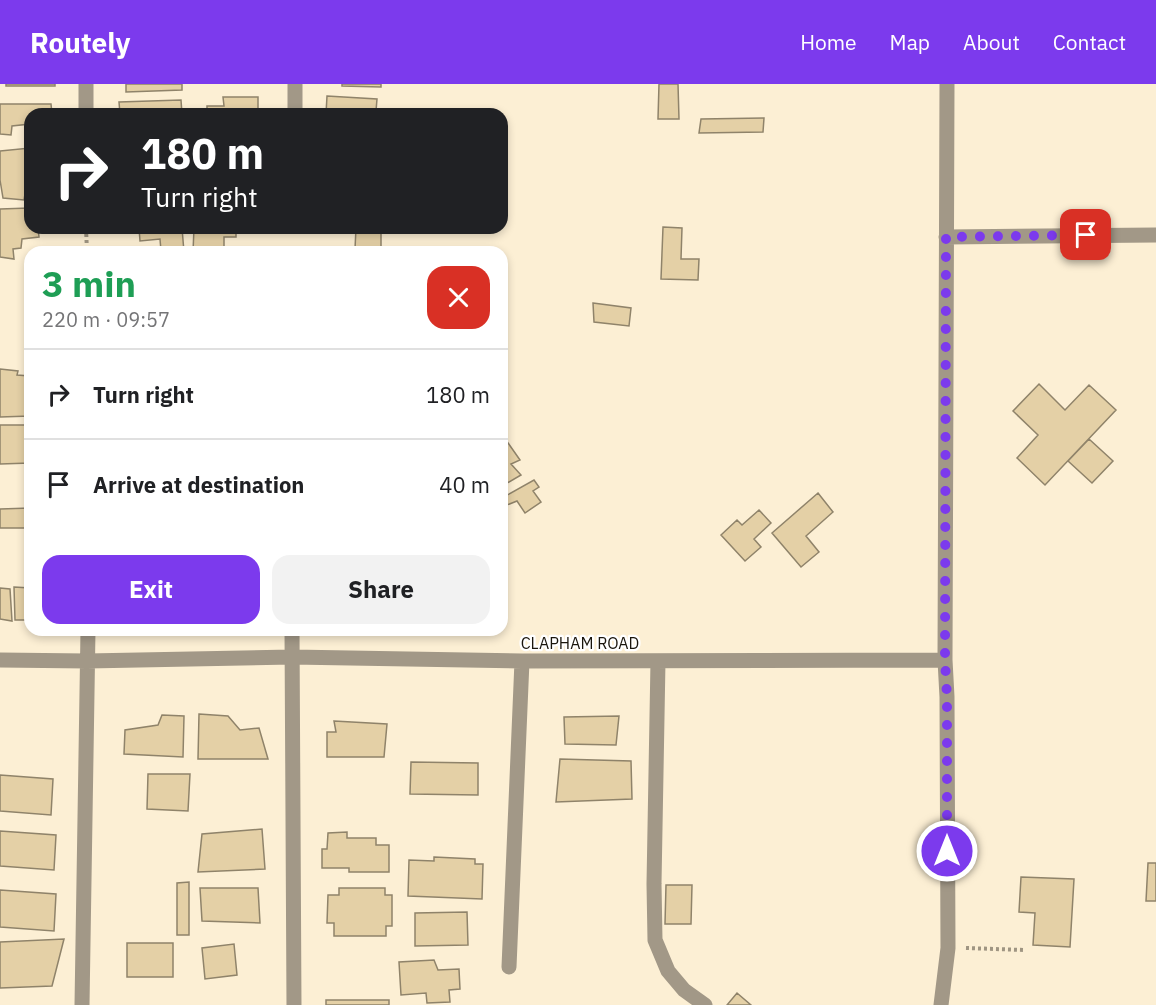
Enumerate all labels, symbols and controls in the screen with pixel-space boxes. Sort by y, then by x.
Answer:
text: Routely [30,24,131,61]
text: Home [800,28,857,56]
text: Map [890,28,930,56]
text: About [963,28,1020,56]
text: Contact [1053,28,1126,56]
text: 180 m [141,126,264,181]
icon: right [42,132,120,210]
text: Turn right [141,179,258,214]
pin [1060,209,1111,260]
icon: arrive [1069,218,1102,251]
text: 3 min [42,260,136,307]
button: close [427,266,490,329]
text: 220 m · 09:57 [42,306,170,333]
icon: right [42,378,75,411]
text: Turn right [93,380,194,409]
text: 180 m [426,380,490,409]
icon: arrive [42,468,75,501]
text: Arrive at destination [93,470,304,499]
text: 40 m [439,470,490,499]
button: Exit [42,555,260,624]
button: Share [272,555,490,624]
street label: CLAPHAM ROAD [521,633,639,653]
position arrow [915,819,979,883]

